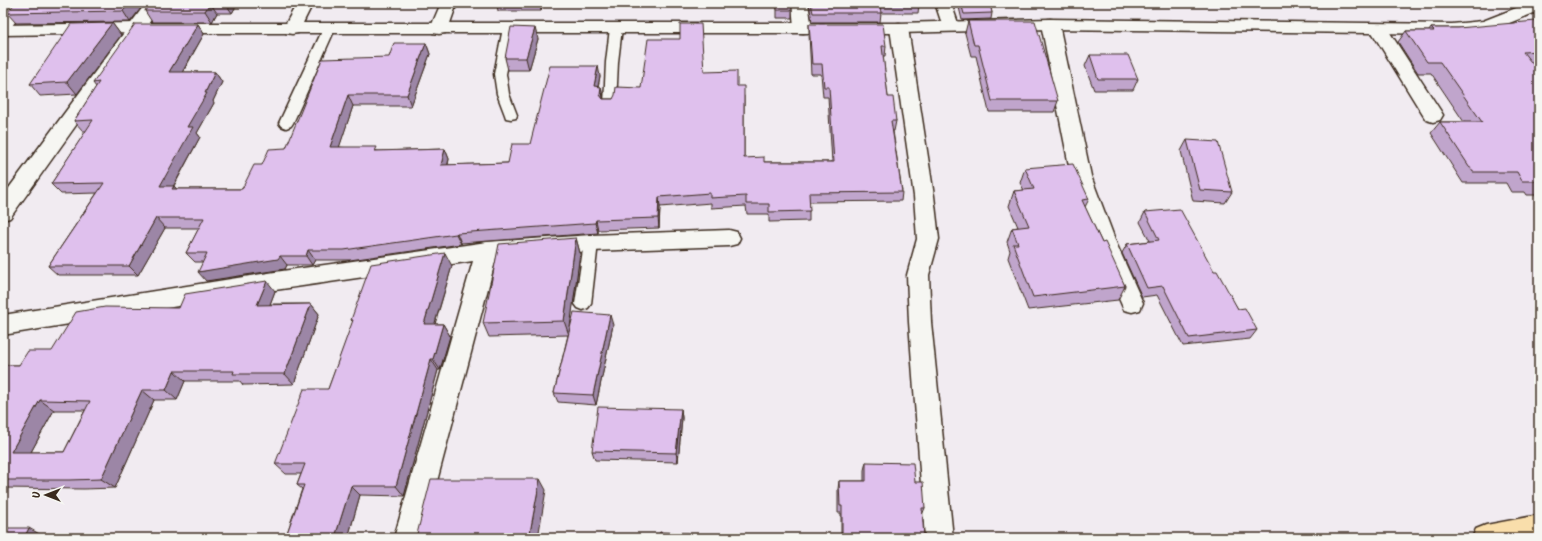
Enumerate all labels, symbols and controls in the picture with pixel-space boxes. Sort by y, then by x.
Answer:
north arrow [26,475,66,515]
text: U [28,491,46,498]

